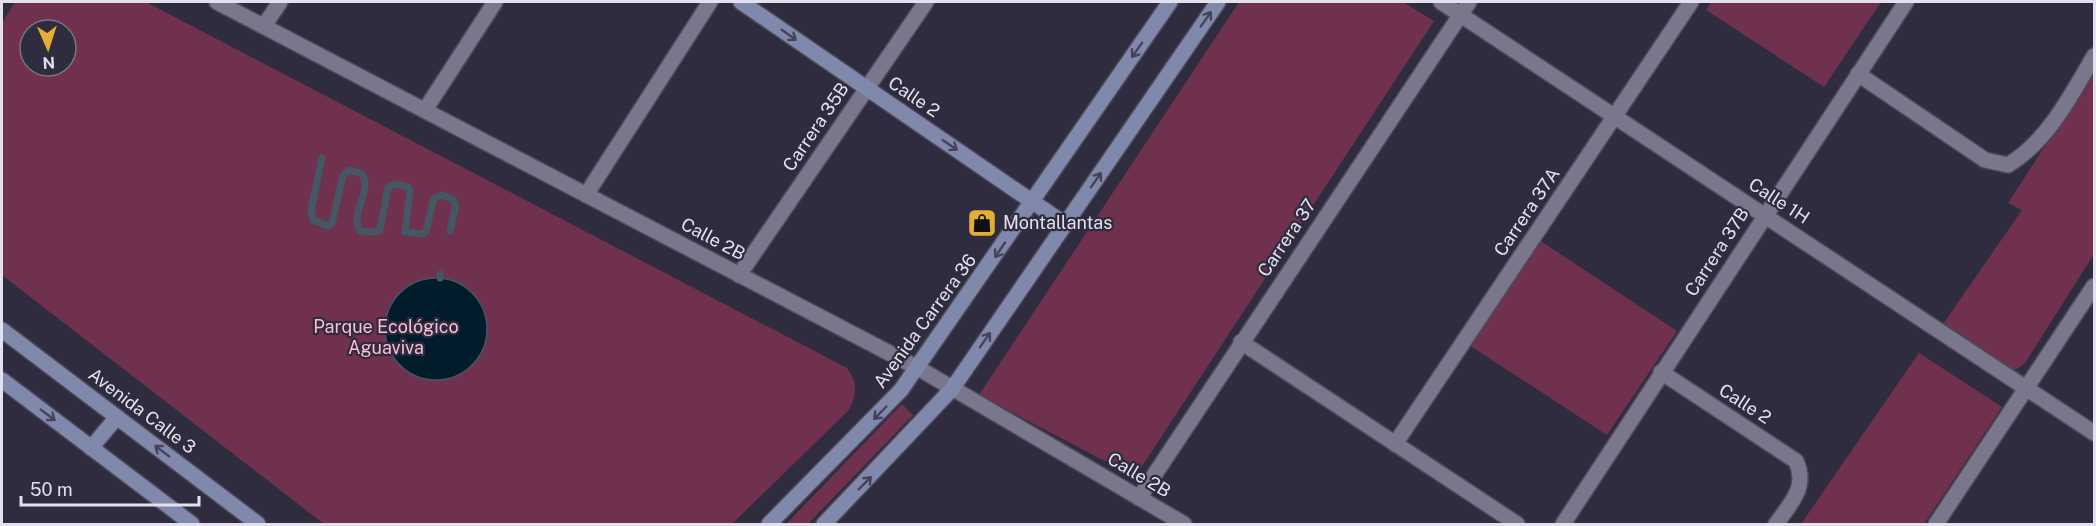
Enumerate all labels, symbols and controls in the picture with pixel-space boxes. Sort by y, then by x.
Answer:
one-way arrow [1200,11,1212,28]
north arrow [18,18,78,78]
one-way arrow [780,29,797,41]
one-way arrow [1131,41,1143,57]
text: N [42,53,56,72]
street label: Calle 2 [885,72,944,121]
street label: Carrera 35B [778,78,853,175]
one-way arrow [941,139,958,151]
street label: Carrera 37A [1489,163,1564,260]
one-way arrow [1090,172,1102,188]
street label: Calle 1H [1745,173,1813,228]
street label: Carrera 37 [1253,195,1320,281]
street label: Carrera 37B [1680,204,1753,300]
shop icon: Montallantas [966,207,998,239]
place label: Montallantas [1003,212,1112,233]
street label: Calle 2B [678,213,749,264]
one-way arrow [994,241,1006,258]
street label: Avenida Carrera 36 [869,250,980,392]
park label: Parque Ecológico Aguaviva [313,316,459,358]
one-way arrow [979,333,991,349]
street label: Avenida Calle 3 [85,363,200,458]
street label: Calle 2 [1715,379,1775,428]
one-way arrow [872,405,887,420]
one-way arrow [40,408,56,421]
one-way arrow [154,445,170,457]
street label: Calle 2B [1104,448,1175,502]
scale bar [21,469,200,507]
one-way arrow [857,476,872,491]
text: 50 m [30,479,73,500]

